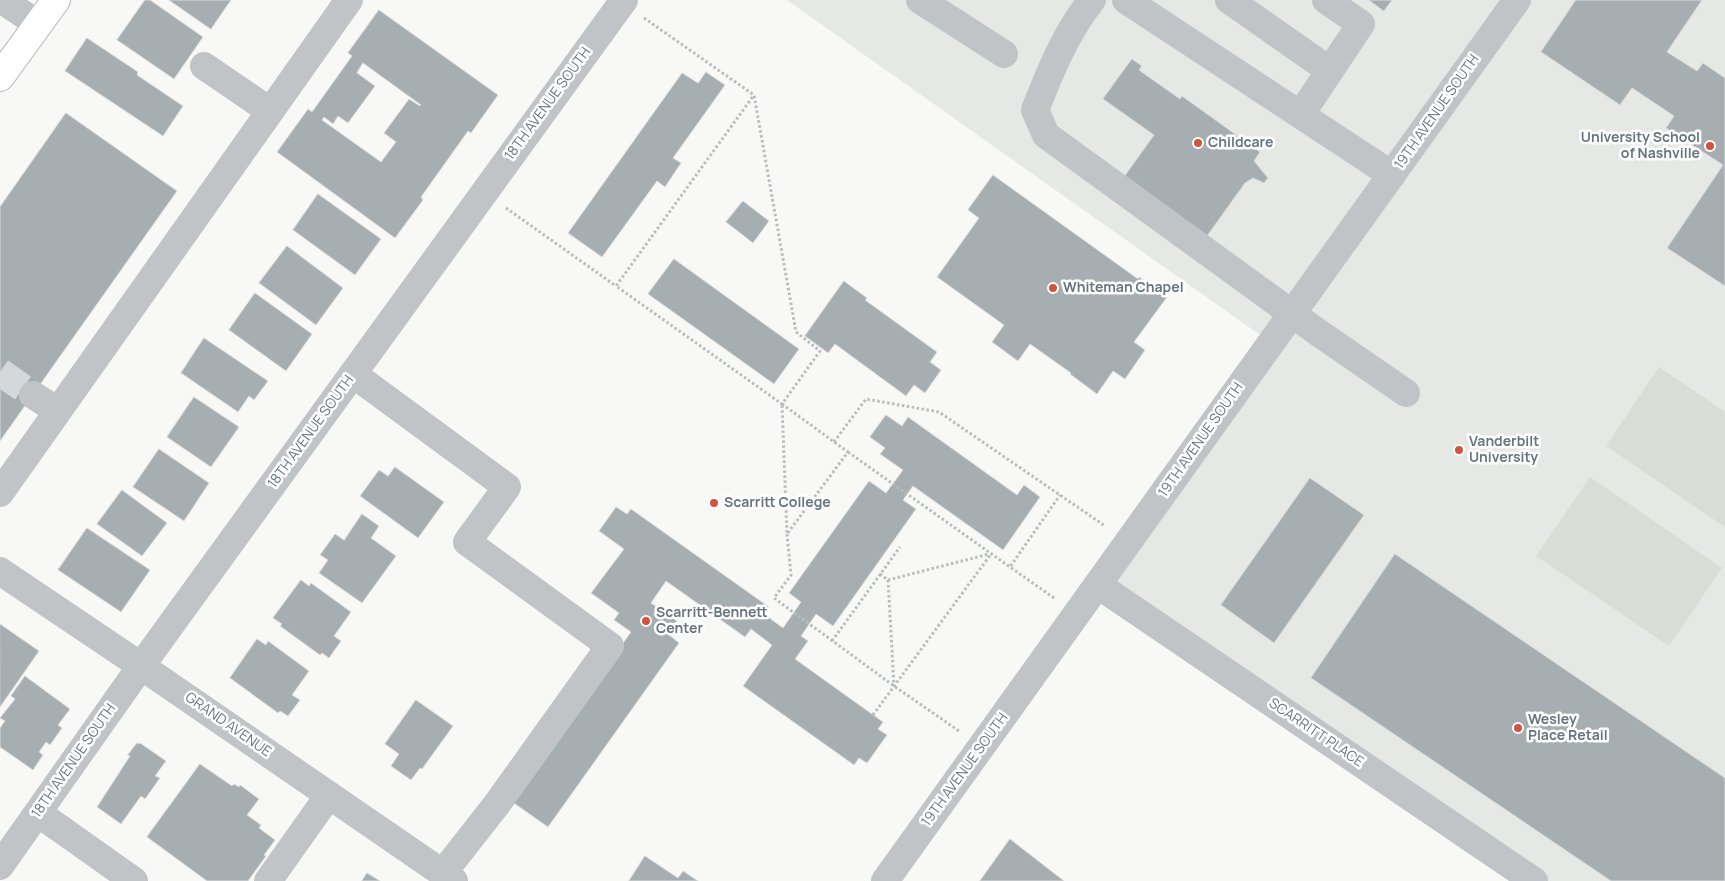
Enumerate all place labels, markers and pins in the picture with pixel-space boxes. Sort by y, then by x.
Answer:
place label: University School of Nashville [1581,130,1700,162]
place label: Childcare [1208,135,1273,151]
marker: Childcare [1192,137,1204,149]
marker: University School of Nashville [1704,140,1716,152]
place label: Whiteman Chapel [1063,280,1184,296]
marker: Whiteman Chapel [1047,282,1059,294]
place label: Vanderbilt University [1469,434,1539,467]
marker: Vanderbilt University [1453,444,1465,456]
place label: Scarritt College [724,495,831,511]
marker: Scarritt College [708,497,720,509]
place label: Scarritt-Bennett Center [656,605,768,638]
marker: Scarritt-Bennett Center [640,615,652,627]
place label: Wesley Place Retail [1528,712,1608,744]
marker: Wesley Place Retail [1512,722,1524,734]

